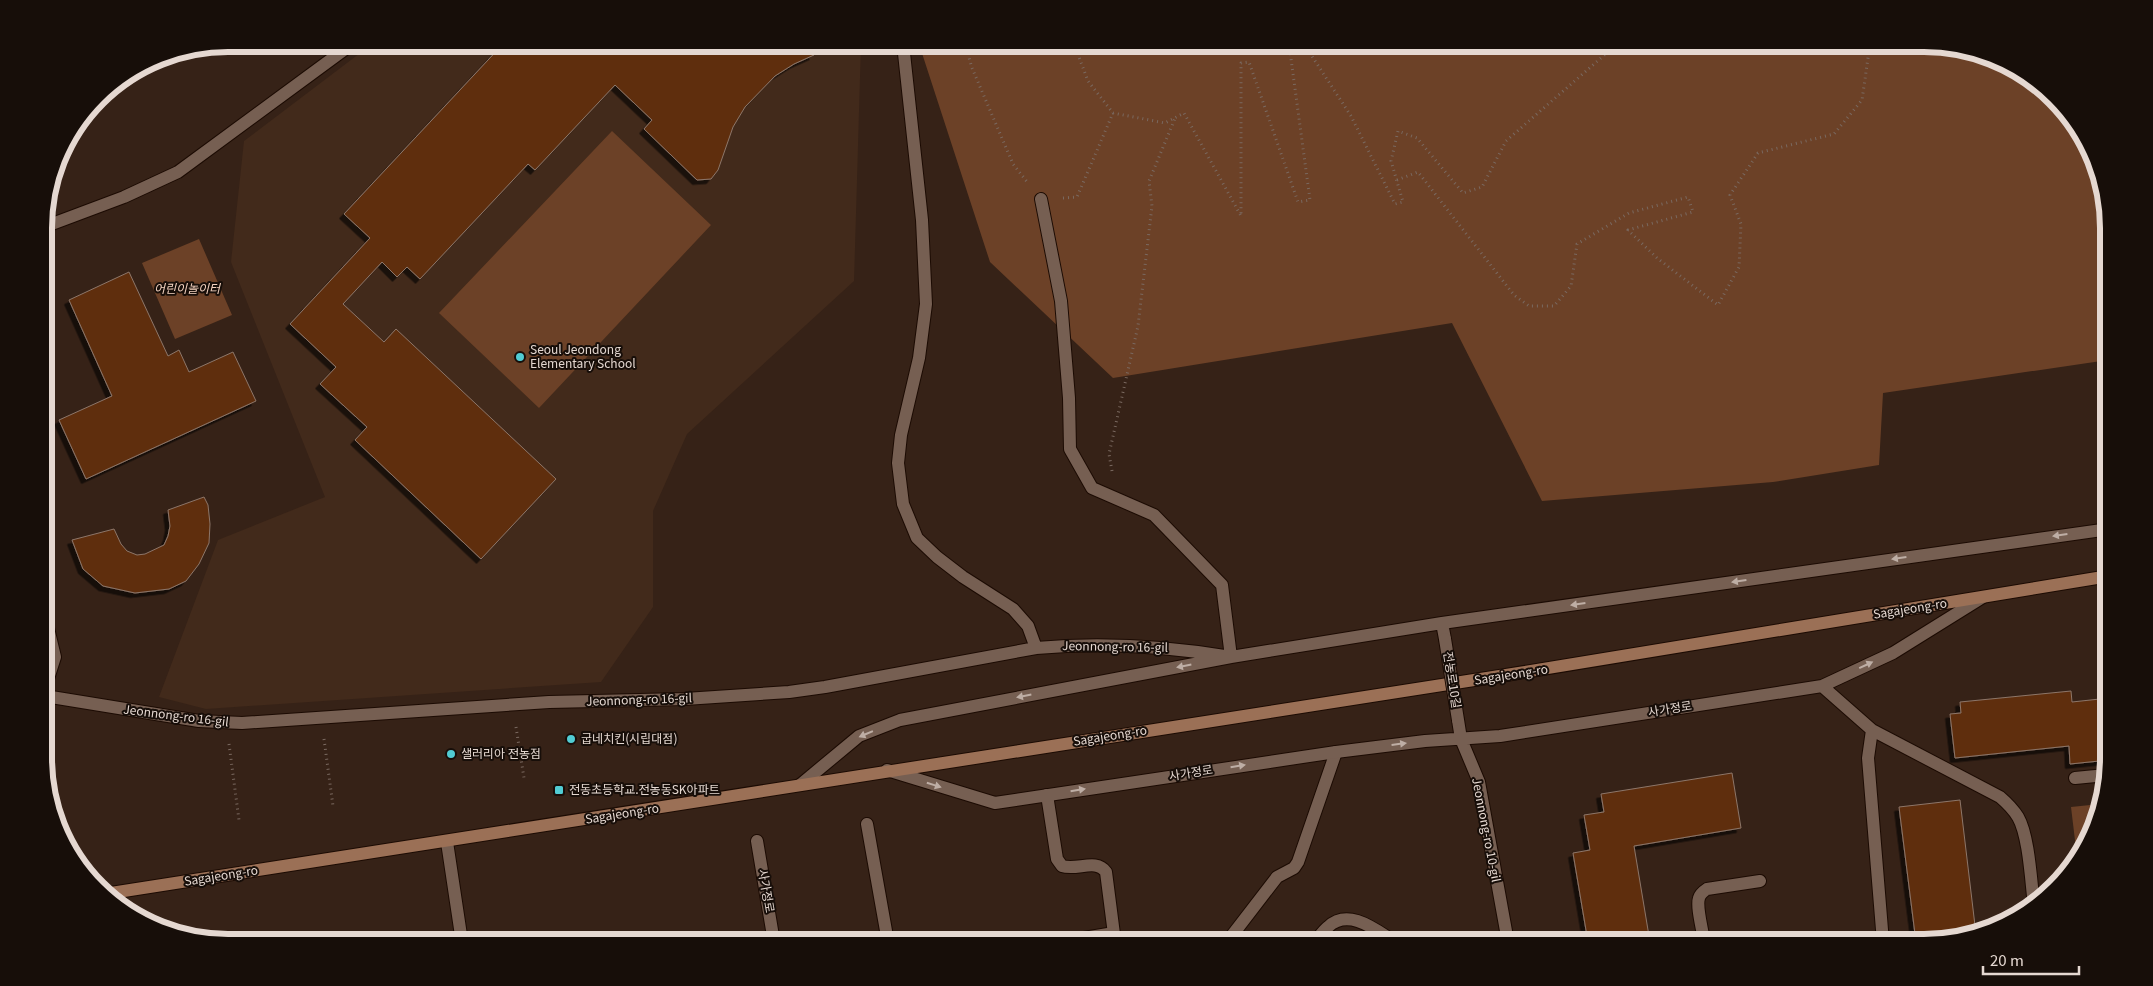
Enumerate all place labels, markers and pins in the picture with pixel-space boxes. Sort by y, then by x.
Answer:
place label: Seoul Jeondong Elementary School [530,340,636,371]
marker: Seoul Jeondong Elementary School [514,351,526,363]
place label: 굽네치킨(시립대점) [581,729,677,746]
marker: 굽네치킨(시립대점) [565,733,577,745]
place label: 샐러리아 전농점 [461,744,541,761]
marker: 샐러리아 전농점 [445,748,457,760]
place label: 전동초등학교.전농동SK아파트 [569,780,720,797]
marker: 전동초등학교.전농동SK아파트 [553,784,565,796]

